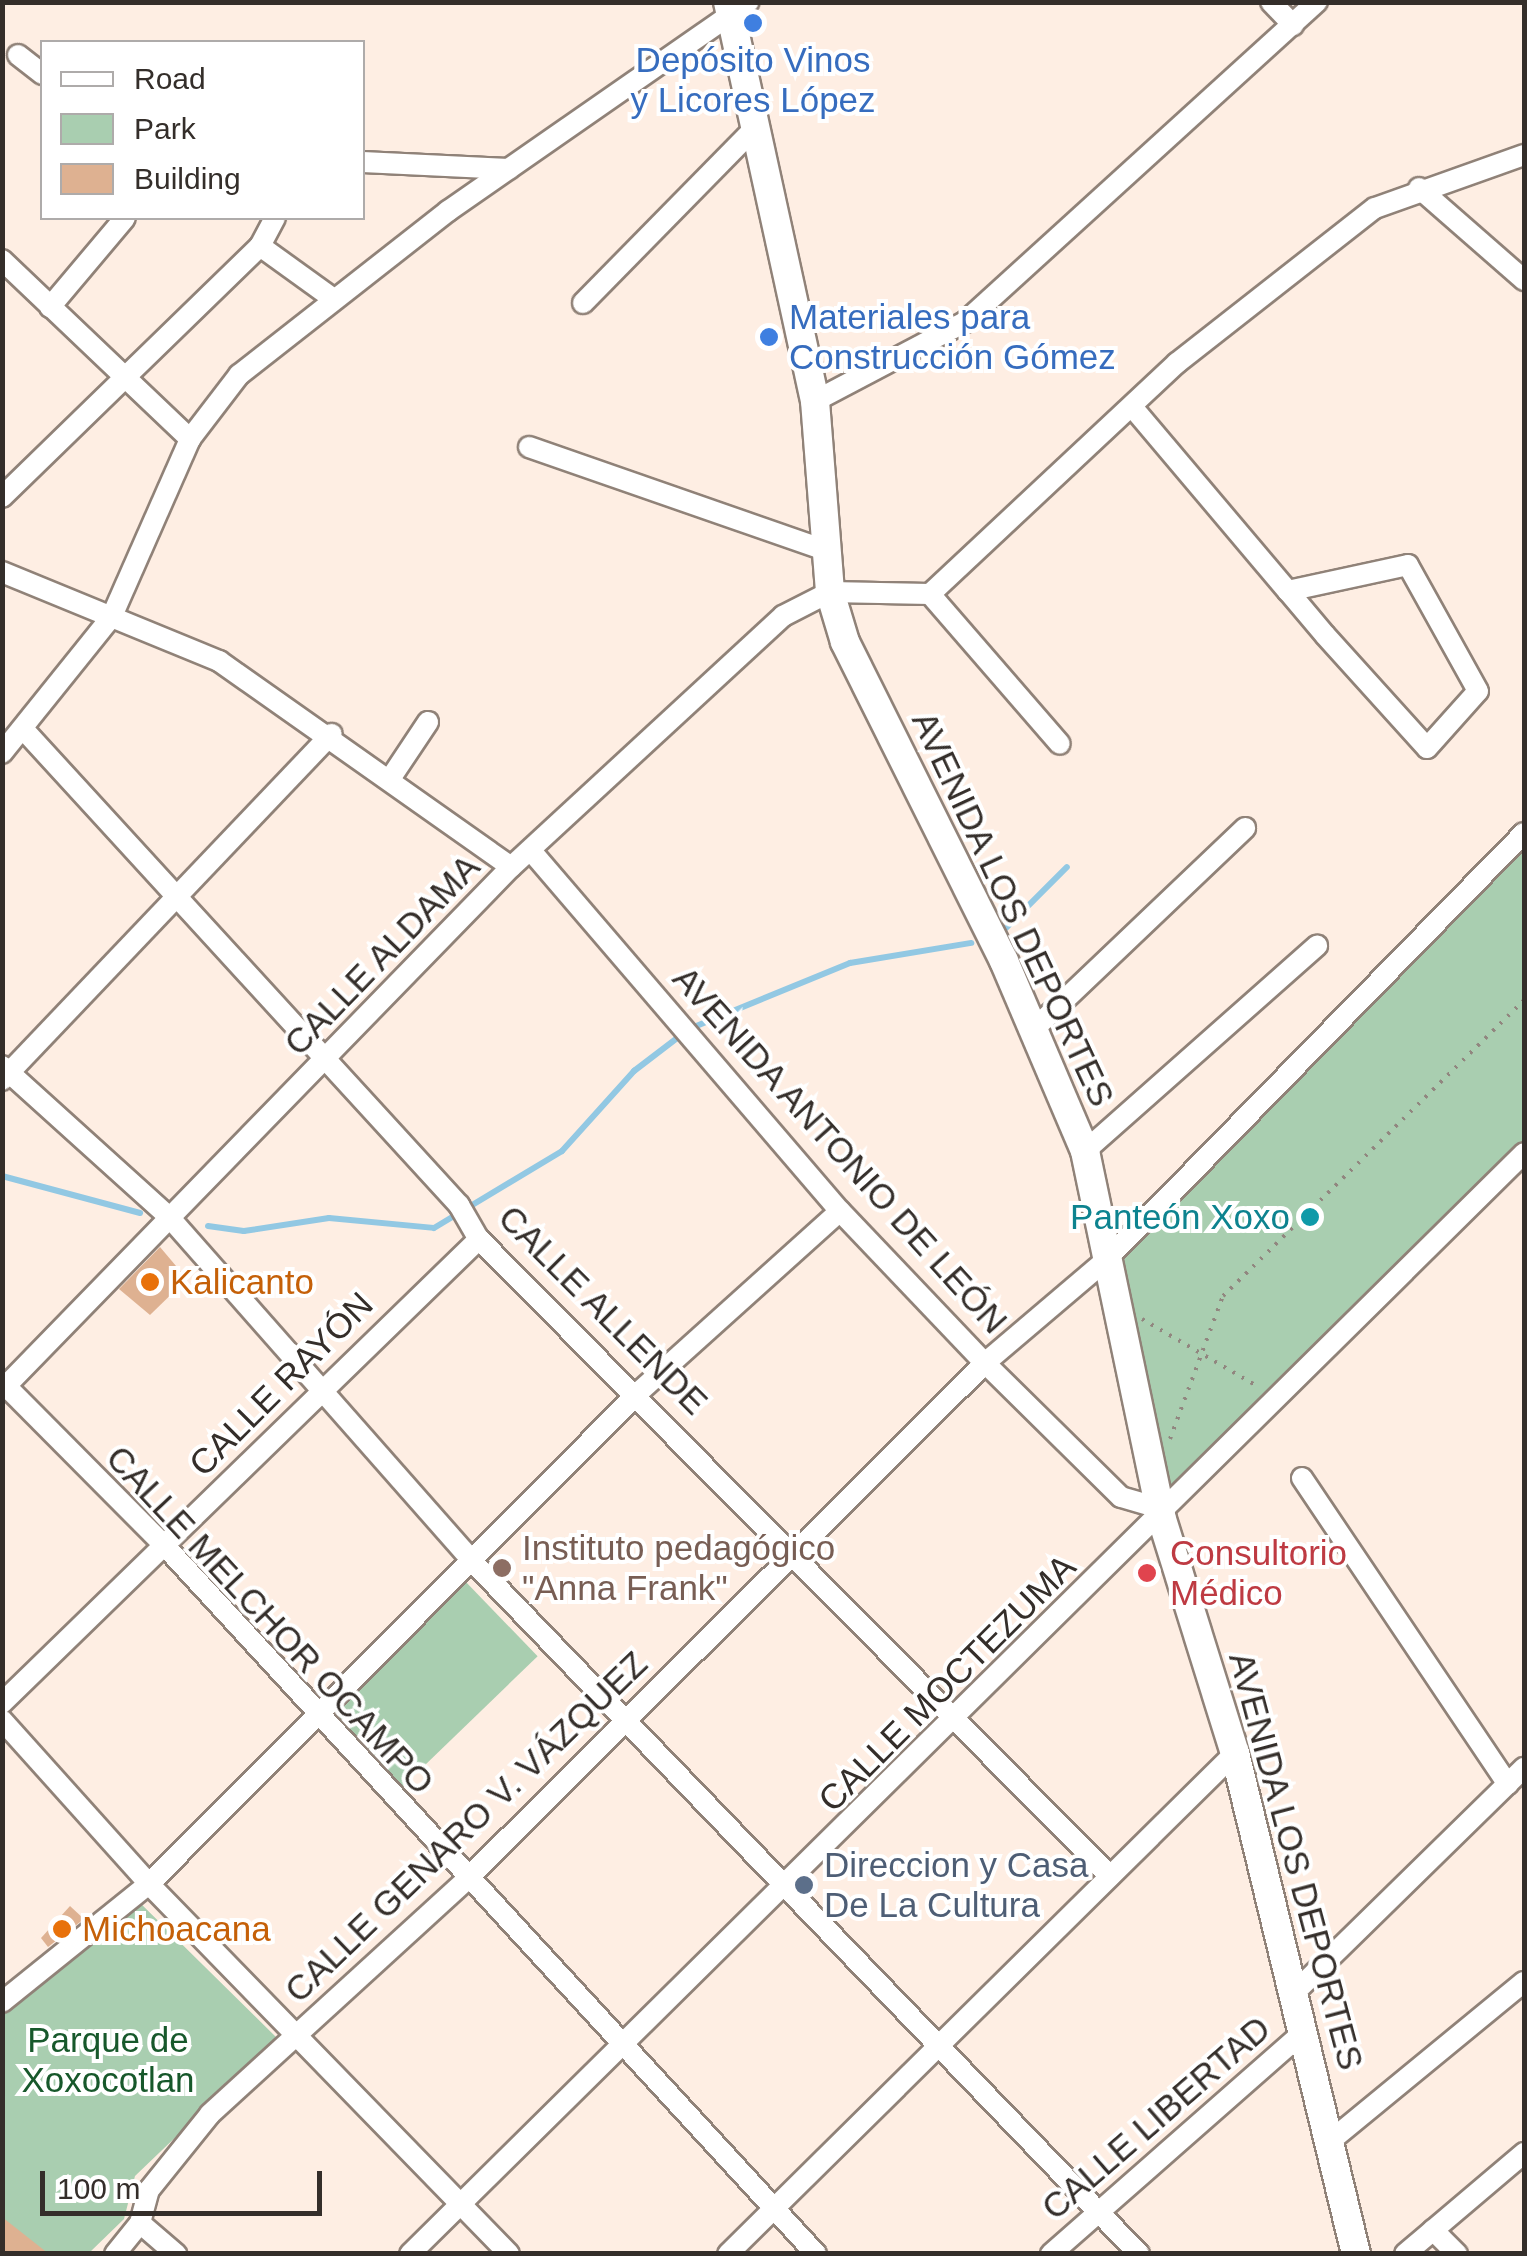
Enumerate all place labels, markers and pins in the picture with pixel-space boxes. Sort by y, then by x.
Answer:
marker: Depósito Vinos y Licores López [742,12,764,34]
place label: Depósito Vinos y Licores López [630,39,876,121]
place label: Materiales para Construcción Gómez [789,296,1116,378]
marker: Materiales para Construcción Gómez [758,326,780,348]
place label: Panteón Xoxo [1070,1196,1290,1238]
marker: Panteón Xoxo [1299,1206,1321,1228]
place label: Kalicanto [170,1261,314,1303]
marker: Kalicanto [139,1271,161,1293]
place label: Instituto pedagógico "Anna Frank" [522,1527,835,1609]
place label: Consultorio Médico [1170,1532,1347,1614]
marker: Instituto pedagógico "Anna Frank" [491,1557,513,1579]
marker: Consultorio Médico [1134,1560,1160,1586]
place label: Direccion y Casa De La Cultura [824,1844,1089,1926]
marker: Direccion y Casa De La Cultura [793,1874,815,1896]
place label: Michoacana [82,1908,271,1950]
marker: Michoacana [51,1918,73,1940]

